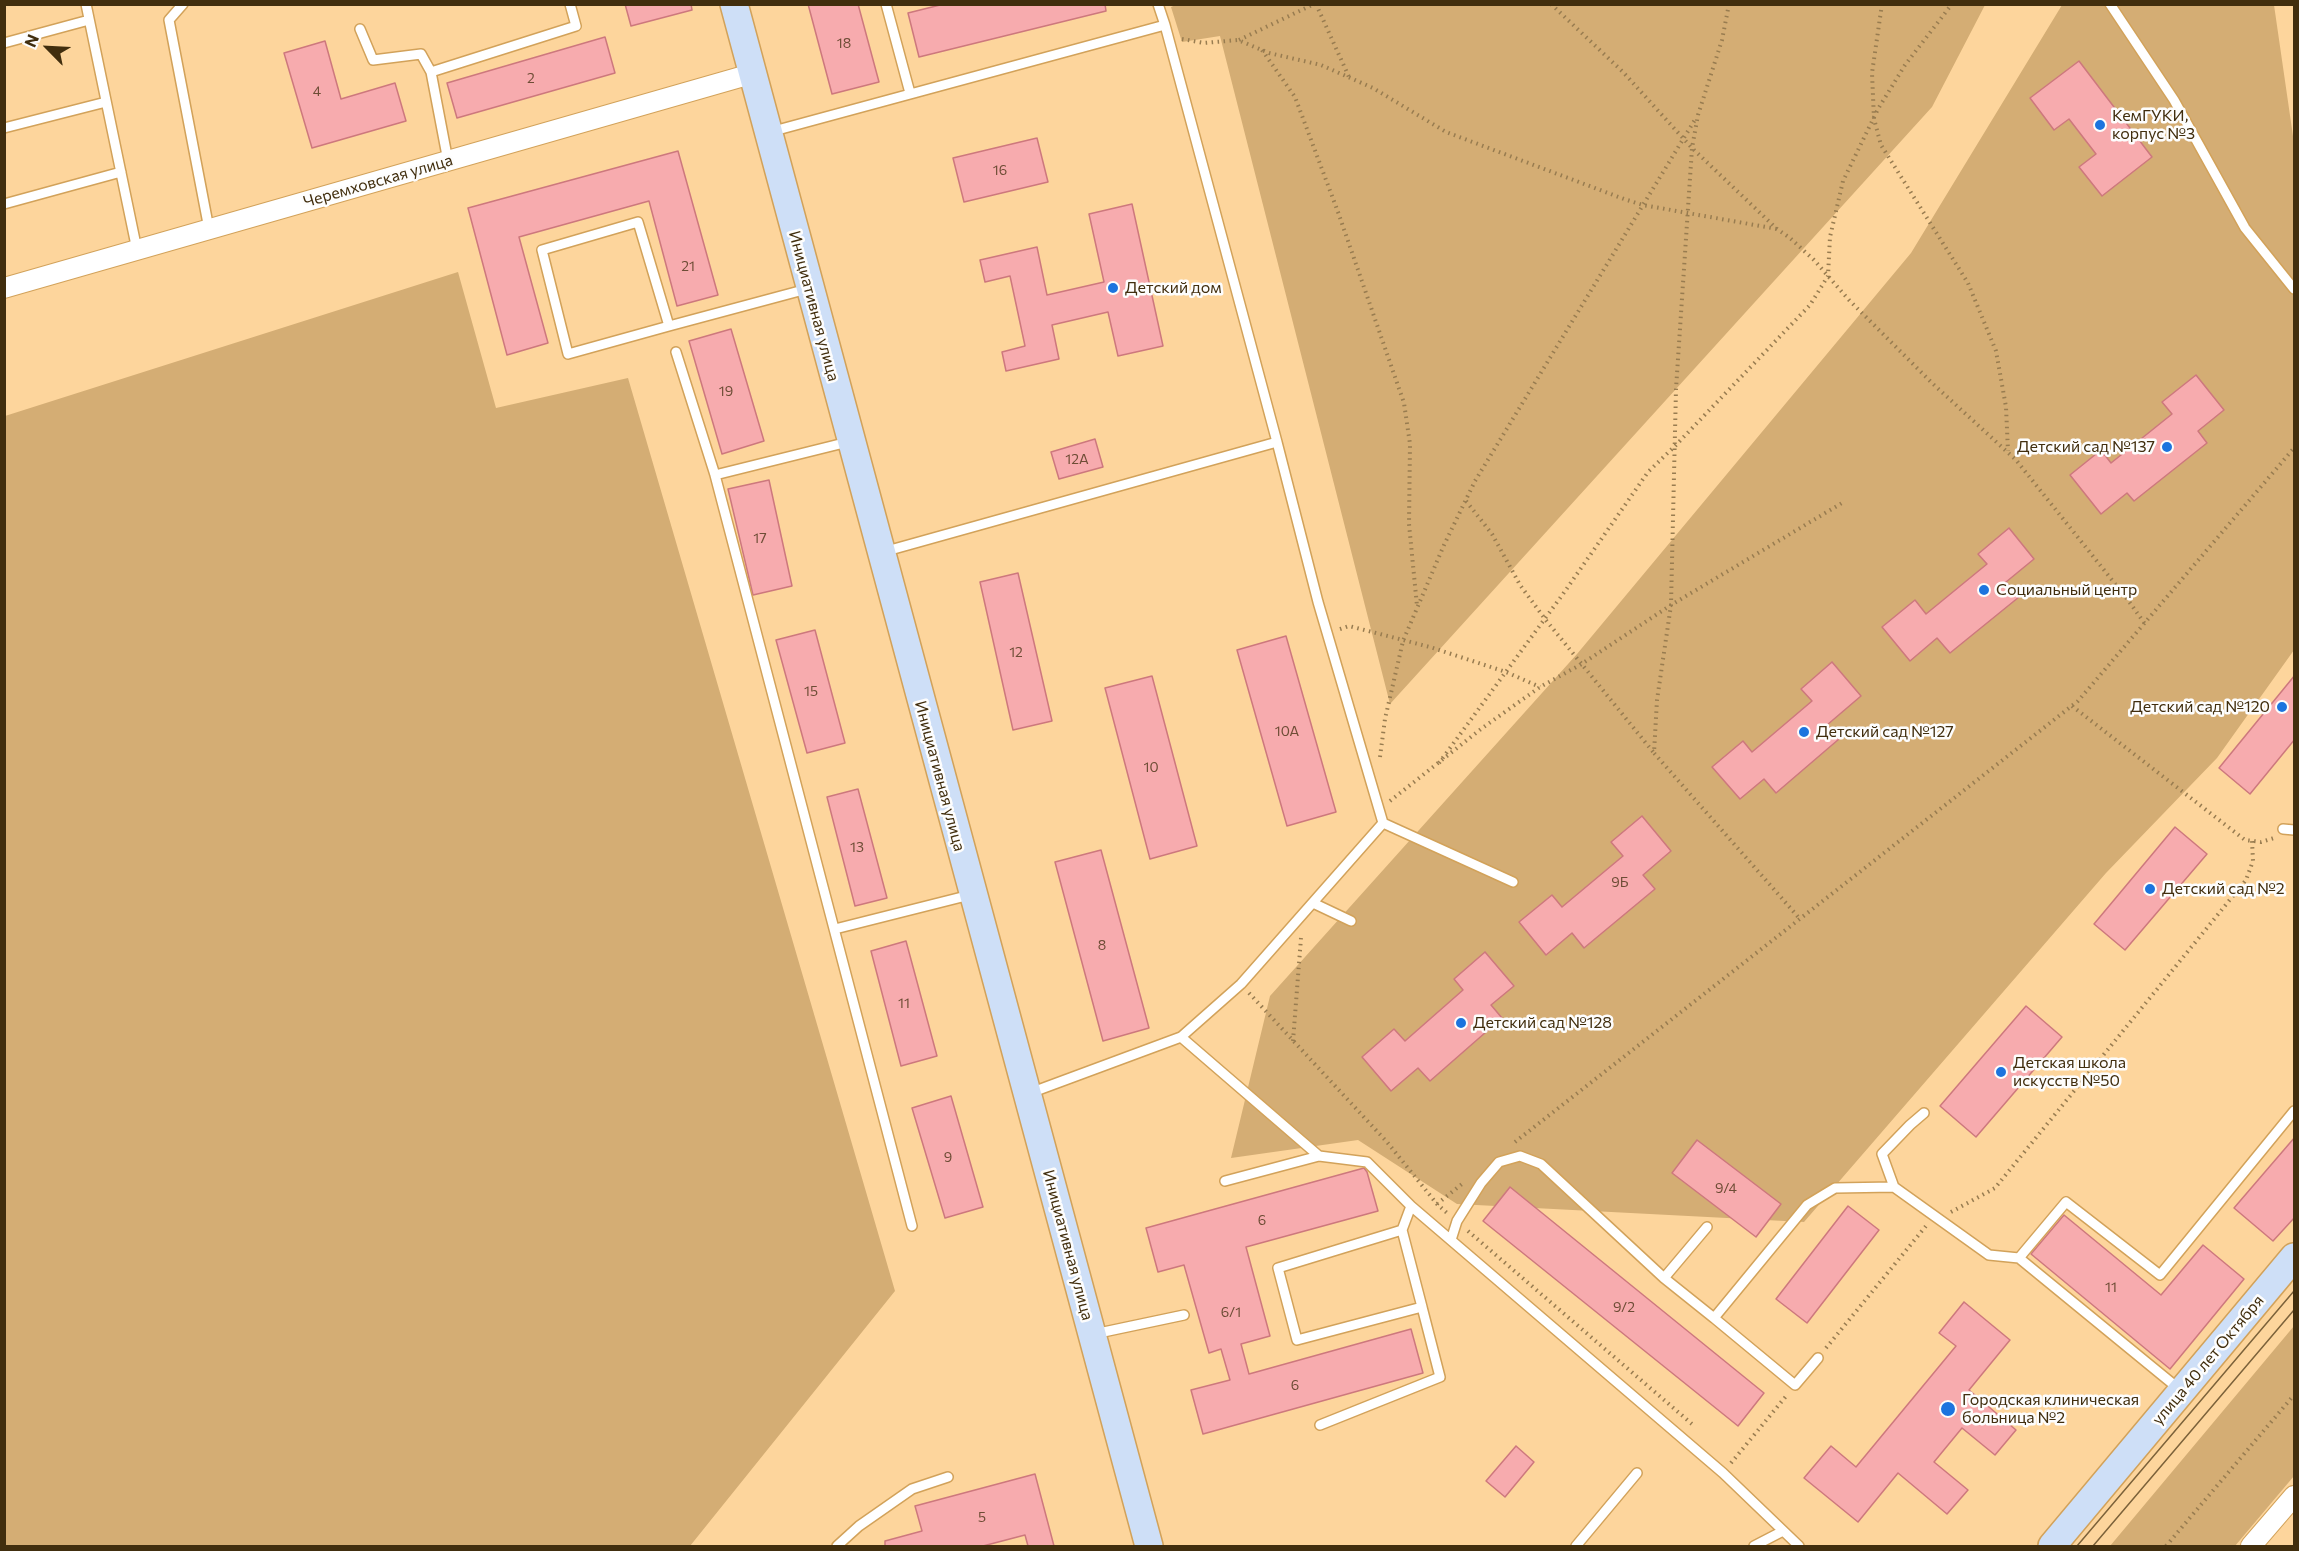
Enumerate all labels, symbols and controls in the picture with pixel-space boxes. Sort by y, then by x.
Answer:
north arrow [18,18,78,78]
text: N [20,31,42,50]
house number: 18 [837,35,851,51]
house number: 2 [527,70,535,86]
house number: 4 [313,83,321,99]
place label: КемГУКИ, корпус №3 [2112,106,2195,144]
marker: КемГУКИ, корпус №3 [2093,118,2107,132]
street label: Черемховская улица [301,150,455,212]
house number: 16 [993,162,1007,178]
street label: Инициативная улица [785,229,843,383]
house number: 21 [681,258,695,274]
place label: Детский дом [1125,278,1222,298]
marker: Детский дом [1106,281,1120,295]
house number: 19 [719,383,733,399]
place label: Детский сад №137 [2017,437,2155,457]
marker: Детский сад №137 [2160,440,2174,454]
house number: 12А [1065,451,1089,467]
house number: 17 [753,530,767,546]
place label: Социальный центр [1996,580,2137,600]
marker: Социальный центр [1977,583,1991,597]
house number: 12 [1009,644,1023,660]
house number: 15 [804,683,818,699]
place label: Детский сад №120 [2130,697,2270,717]
street label: Инициативная улица [911,699,969,853]
marker: Детский сад №120 [2275,700,2289,714]
place label: Детский сад №127 [1816,722,1954,742]
house number: 10А [1275,723,1299,739]
marker: Детский сад №127 [1797,725,1811,739]
house number: 10 [1143,759,1159,775]
house number: 13 [850,839,864,855]
house number: 9Б [1611,874,1629,890]
place label: Детский сад №2 [2162,879,2285,899]
marker: Детский сад №2 [2143,882,2157,896]
house number: 8 [1098,937,1106,953]
house number: 11 [898,995,910,1011]
place label: Детский сад №128 [1473,1013,1612,1033]
marker: Детский сад №128 [1454,1016,1468,1030]
place label: Детская школа искусств №50 [2013,1053,2126,1091]
marker: Детская школа искусств №50 [1994,1065,2008,1079]
house number: 9 [944,1149,952,1165]
street label: Инициативная улица [1039,1168,1097,1322]
house number: 9/4 [1715,1180,1737,1196]
house number: 6 [1258,1212,1266,1228]
house number: 11 [2105,1279,2117,1295]
street label: улица 40 лет Октября [2148,1291,2268,1429]
house number: 9/2 [1613,1299,1635,1315]
house number: 6/1 [1221,1304,1241,1320]
house number: 6 [1291,1377,1299,1393]
place label: Городская клиническая больница №2 [1962,1390,2139,1428]
marker: Городская клиническая больница №2 [1939,1400,1957,1418]
house number: 5 [978,1509,986,1525]

